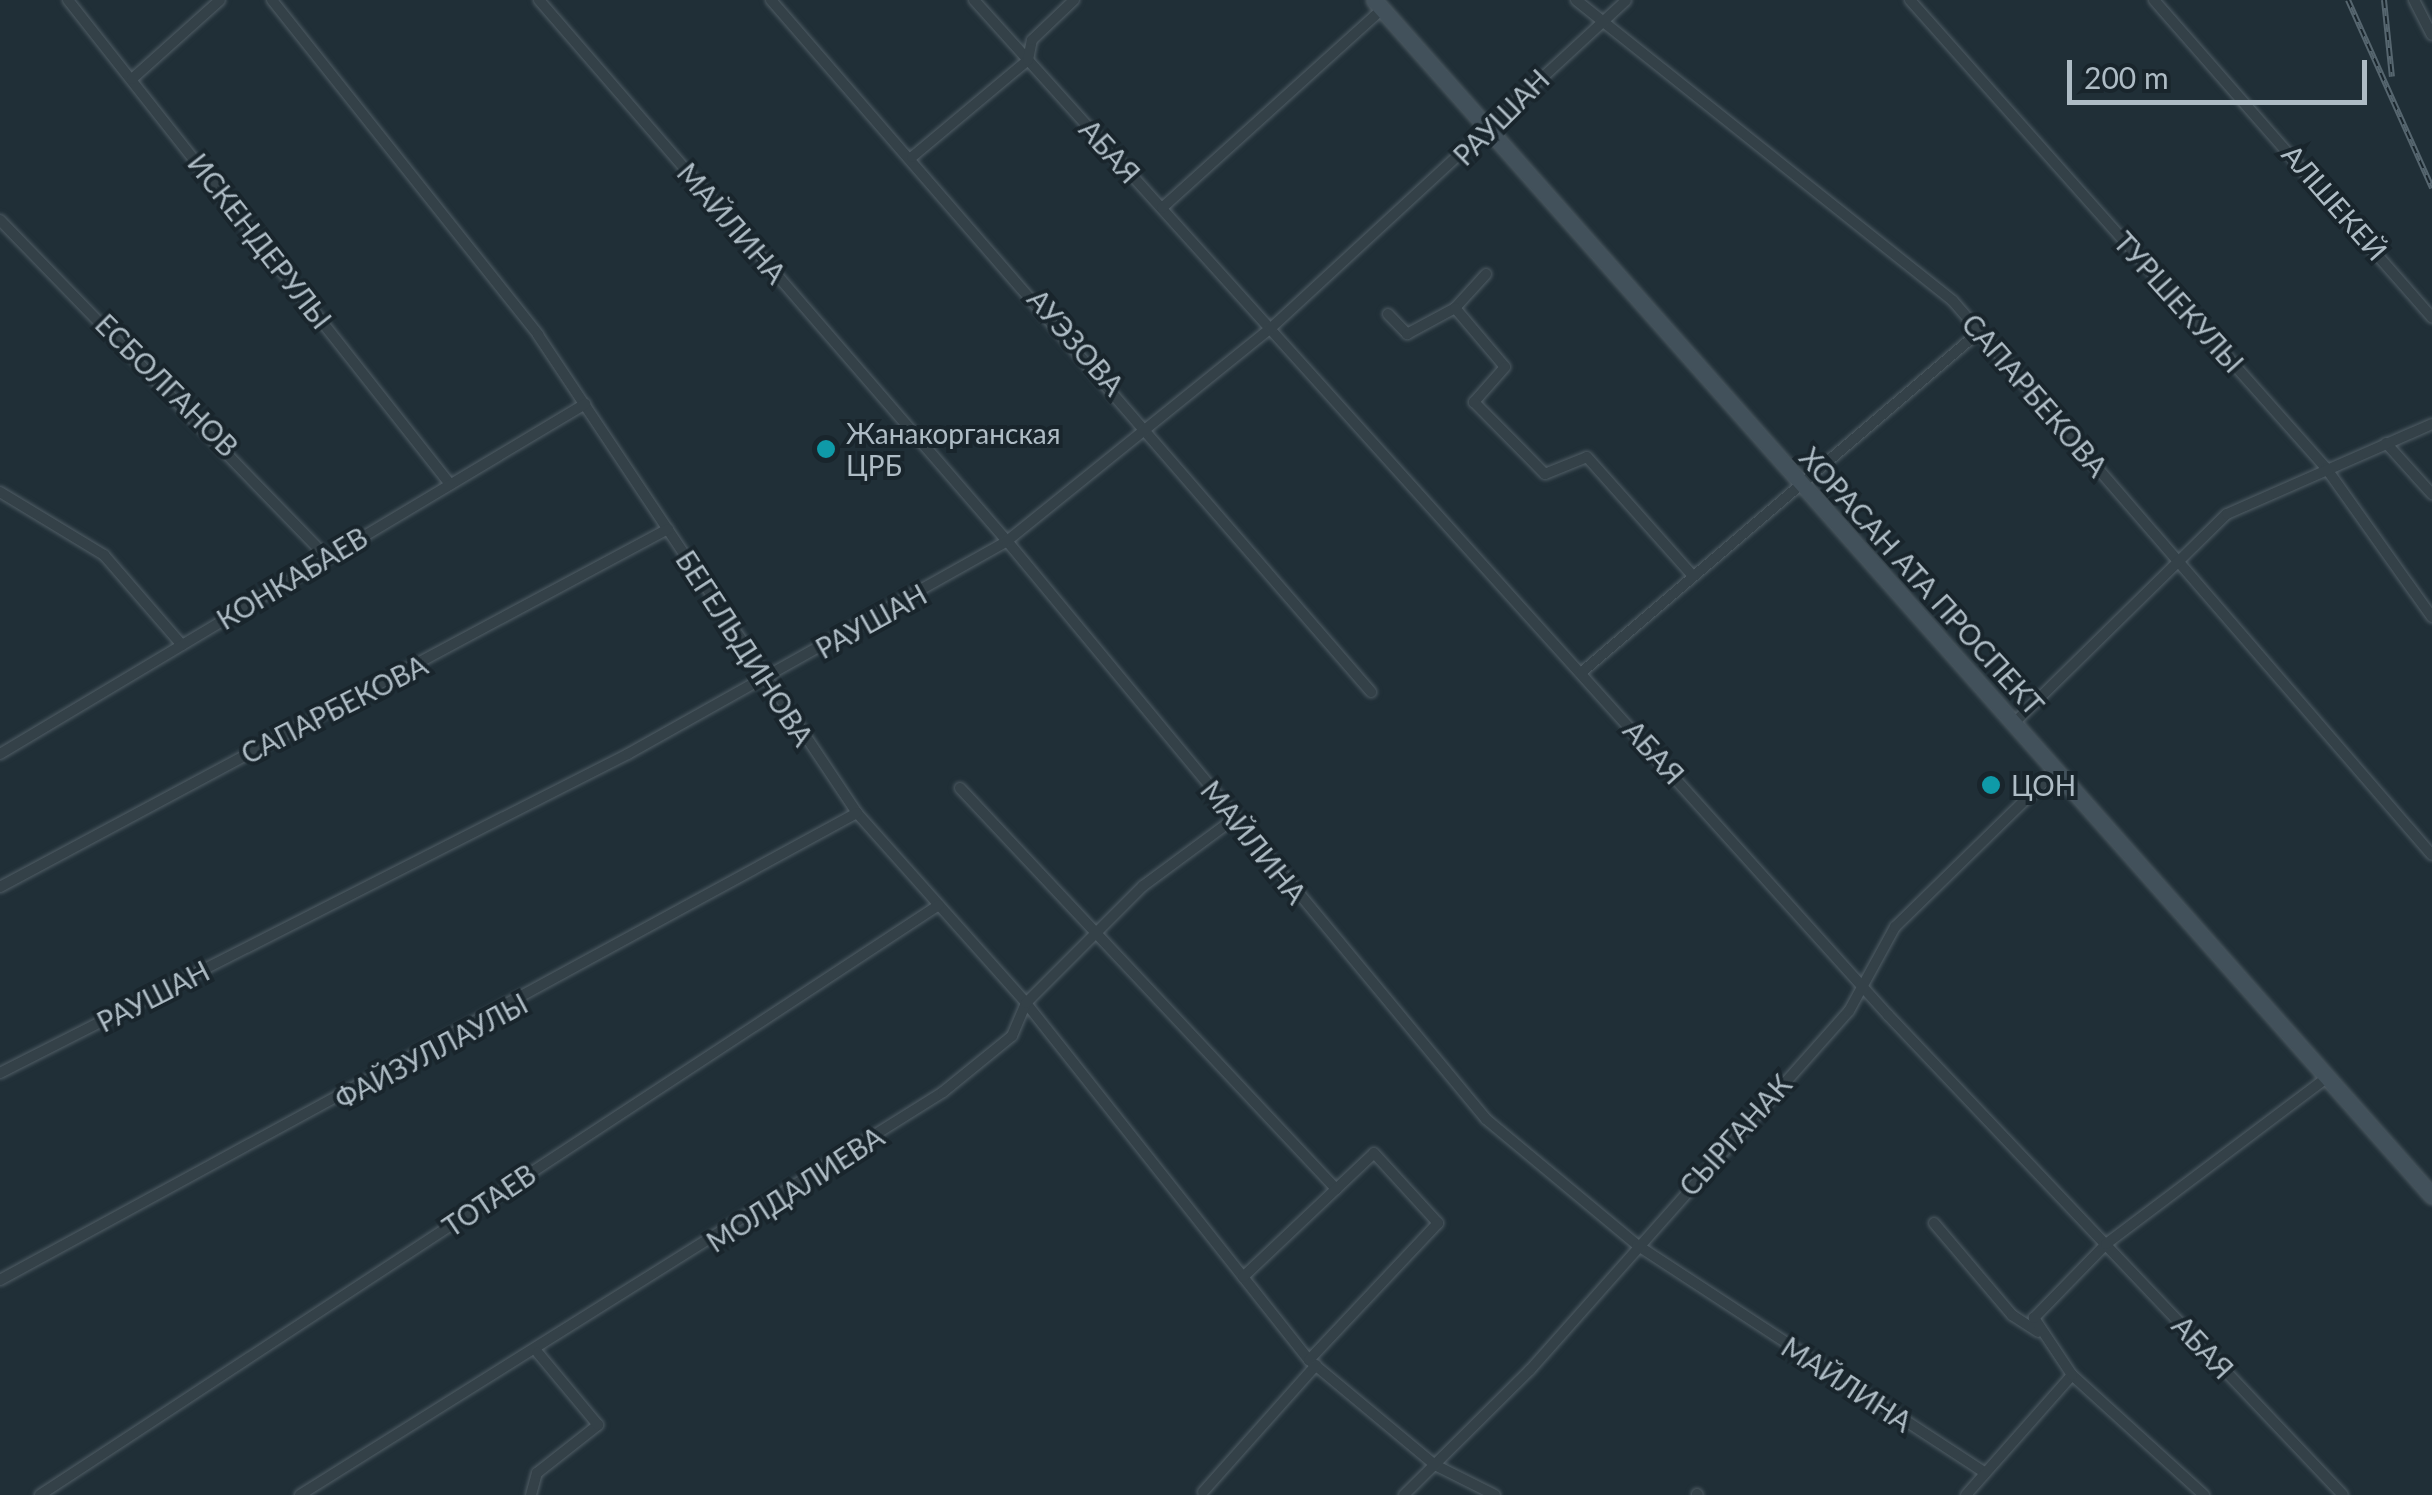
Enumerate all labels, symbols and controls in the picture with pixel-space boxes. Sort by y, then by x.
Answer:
scale bar [2072,40,2372,102]
text: 200 m [2084,59,2169,95]
street label: РАУШАН [1446,62,1556,172]
street label: АБАЯ [1073,112,1147,190]
street label: АЛШЕКЕЙ [2276,137,2394,267]
street label: ИСКЕНДЕРУЛЫ [181,147,339,335]
street label: МАЙЛИНА [671,156,793,290]
street label: ТУРШЕКУЛЫ [2107,225,2251,379]
street label: АУЭЗОВА [1021,282,1131,402]
street label: ЕСБОЛГАНОВ [89,307,245,463]
street label: САПАРБЕКОВА [1955,307,2115,483]
place label: Жанакорганская ЦРБ [846,416,1061,482]
marker: Жанакорганская ЦРБ [815,438,837,460]
street label: ХОРАСАН АТА ПРОСПЕКТ [1793,440,2051,722]
street label: КОНКАБАЕВ [211,520,373,636]
street label: БЕГЕЛЬДИНОВА [669,544,821,752]
street label: РАУШАН [810,577,932,665]
street label: САПАРБЕКОВА [235,648,433,770]
street label: АБАЯ [1617,713,1691,791]
place label: ЦОН [2011,768,2076,802]
street label: МАЙЛИНА [1194,774,1314,910]
marker: ЦОН [1980,774,2002,796]
street label: РАУШАН [91,953,215,1039]
street label: ФАЙЗУЛЛАУЛЫ [329,986,533,1116]
street label: СЫРГАНАК [1672,1068,1798,1202]
street label: МОЛДАЛИЕВА [700,1119,890,1259]
street label: ТОТАЕВ [436,1157,542,1243]
street label: АБАЯ [2166,1309,2240,1385]
street label: МАЙЛИНА [1776,1330,1918,1438]

